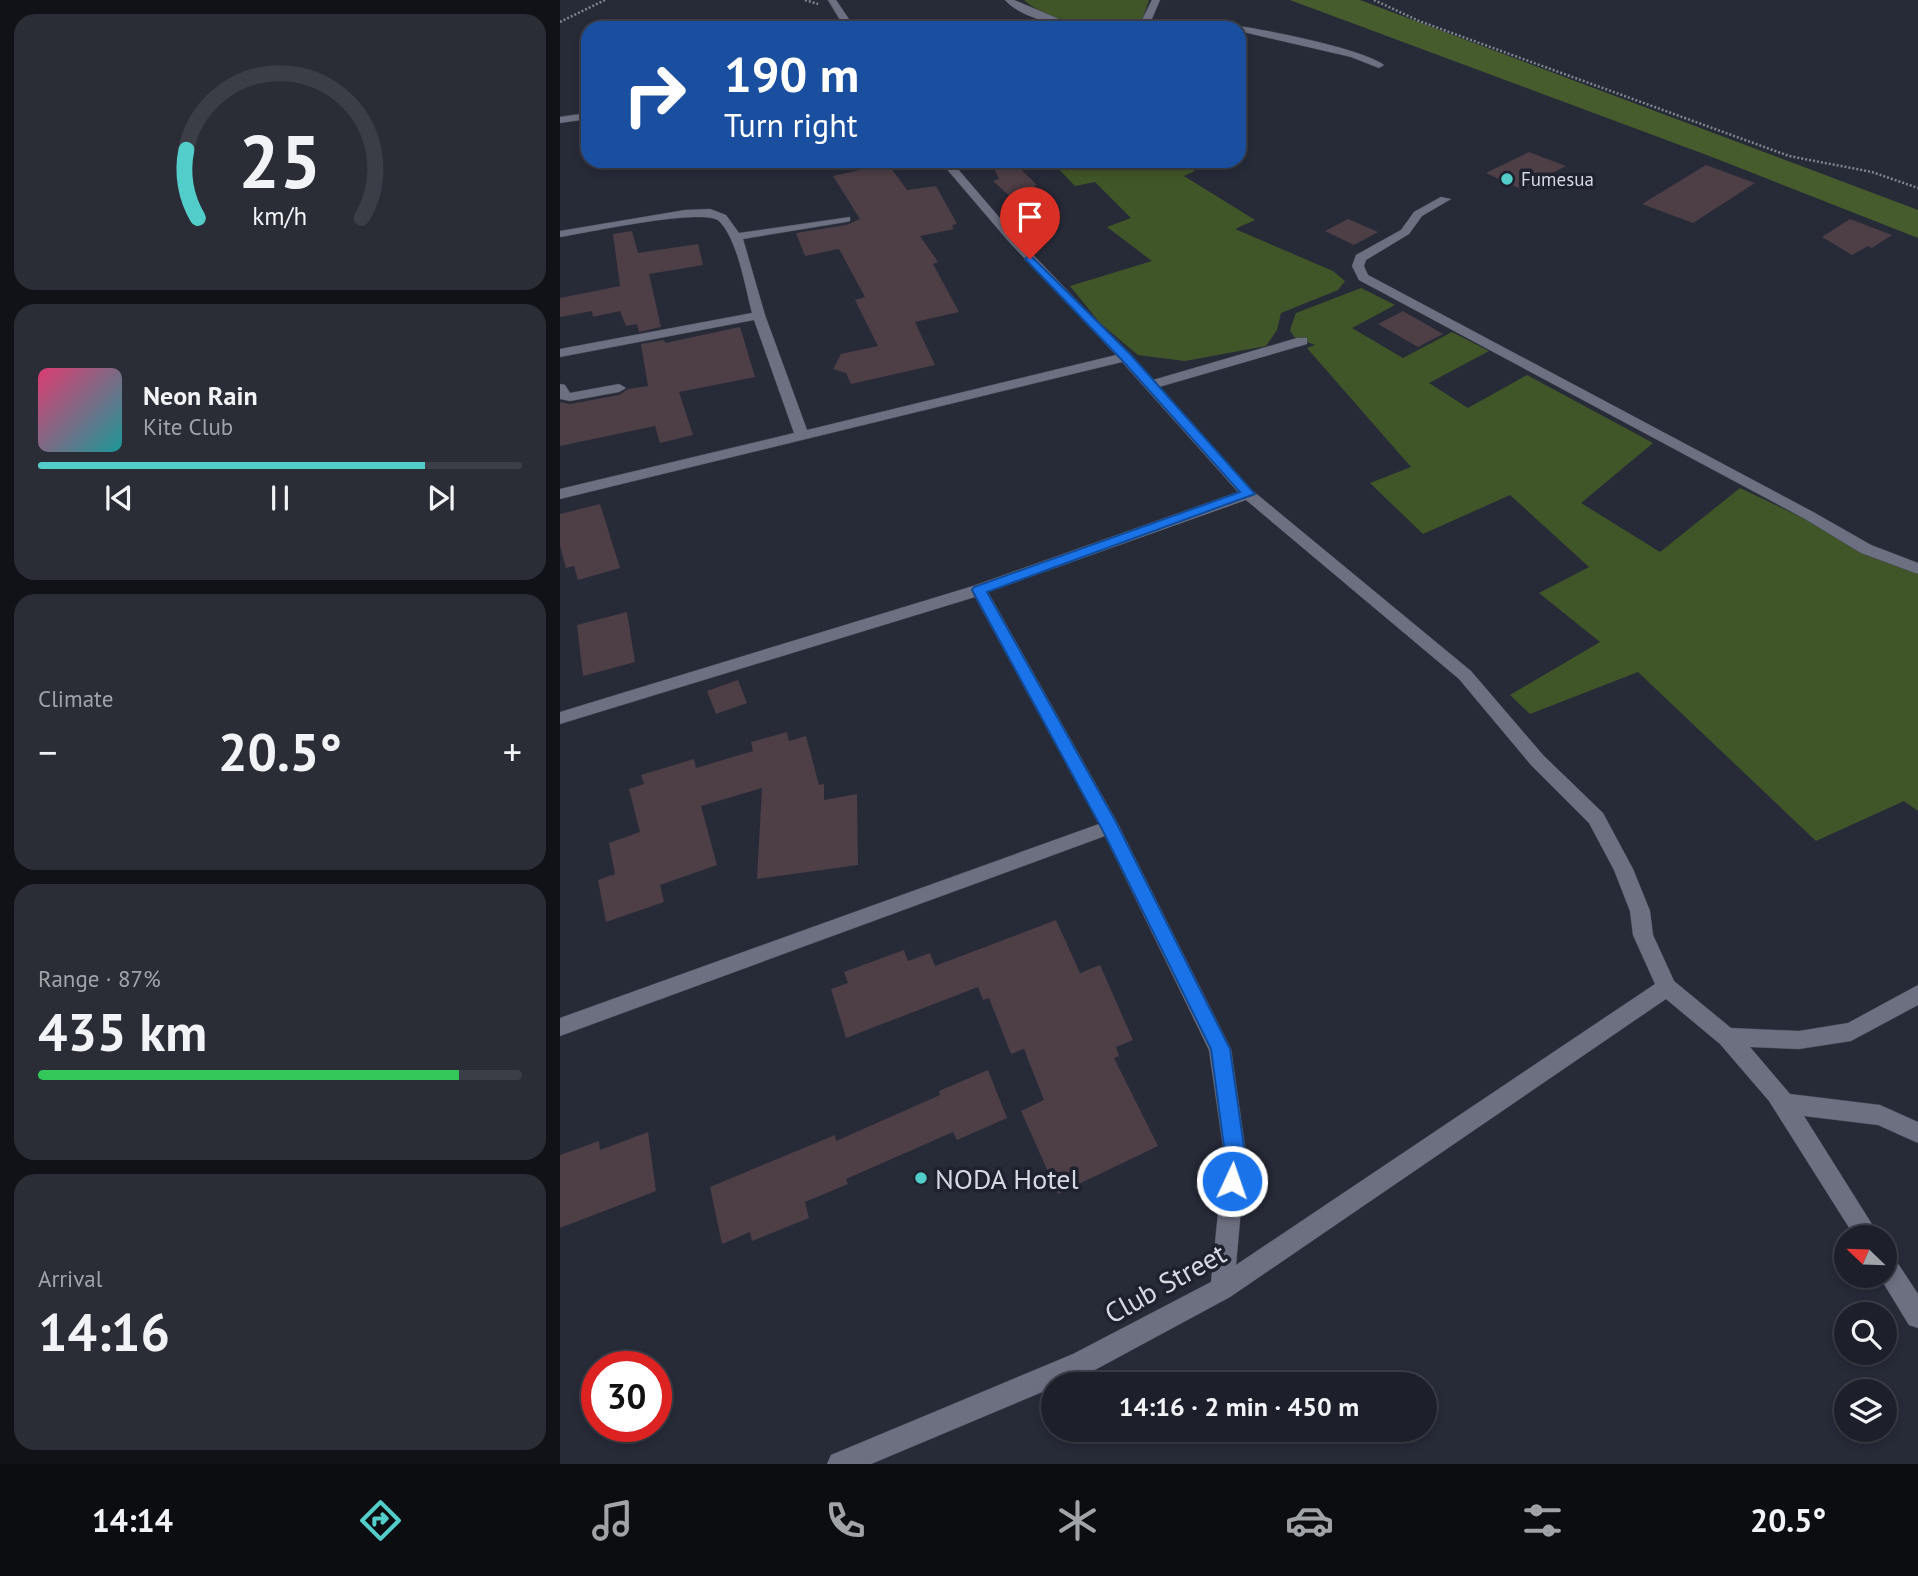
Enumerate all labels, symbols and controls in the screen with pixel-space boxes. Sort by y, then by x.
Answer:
text: 190 m [724,42,859,106]
icon: right [609,49,700,140]
text: Turn right [724,104,858,146]
text: 25 [239,114,321,208]
place label: Fumesua [1521,167,1594,191]
marker: Fumesua [1499,171,1515,187]
pin [1000,187,1060,259]
icon: arrive [1011,198,1049,236]
text: km/h [253,200,307,232]
text: Neon Rain [143,379,258,412]
text: Kite Club [143,412,233,441]
icon: previous [100,479,138,517]
icon: pause [261,479,299,517]
icon: next [422,479,460,517]
text: Climate [38,684,113,713]
text: 20.5° [218,718,342,785]
text: − [38,727,57,776]
text: + [503,727,522,776]
text: Range · 87% [38,964,161,993]
text: 435 km [38,998,207,1065]
position arrow [1195,1144,1269,1218]
place label: NODA Hotel [935,1160,1079,1197]
marker: NODA Hotel [913,1170,929,1186]
north arrow [1834,1225,1897,1288]
map controls [1834,1225,1897,1442]
street label: Club Street [1098,1234,1233,1332]
text: Arrival [38,1264,102,1293]
text: 14:16 [38,1298,170,1365]
button: search [1834,1302,1897,1365]
speed limit sign: 30 [581,1351,672,1442]
button: layers [1834,1379,1897,1442]
text: 14:16 · 2 min · 450 m [1119,1390,1359,1423]
icon: directions [356,1496,405,1545]
icon: music [588,1496,637,1545]
icon: phone [821,1496,870,1545]
icon: climate [1053,1496,1102,1545]
icon: car [1285,1496,1334,1545]
icon: filters [1518,1496,1567,1545]
text: 14:14 [92,1499,173,1541]
text: 20.5° [1750,1499,1826,1541]

